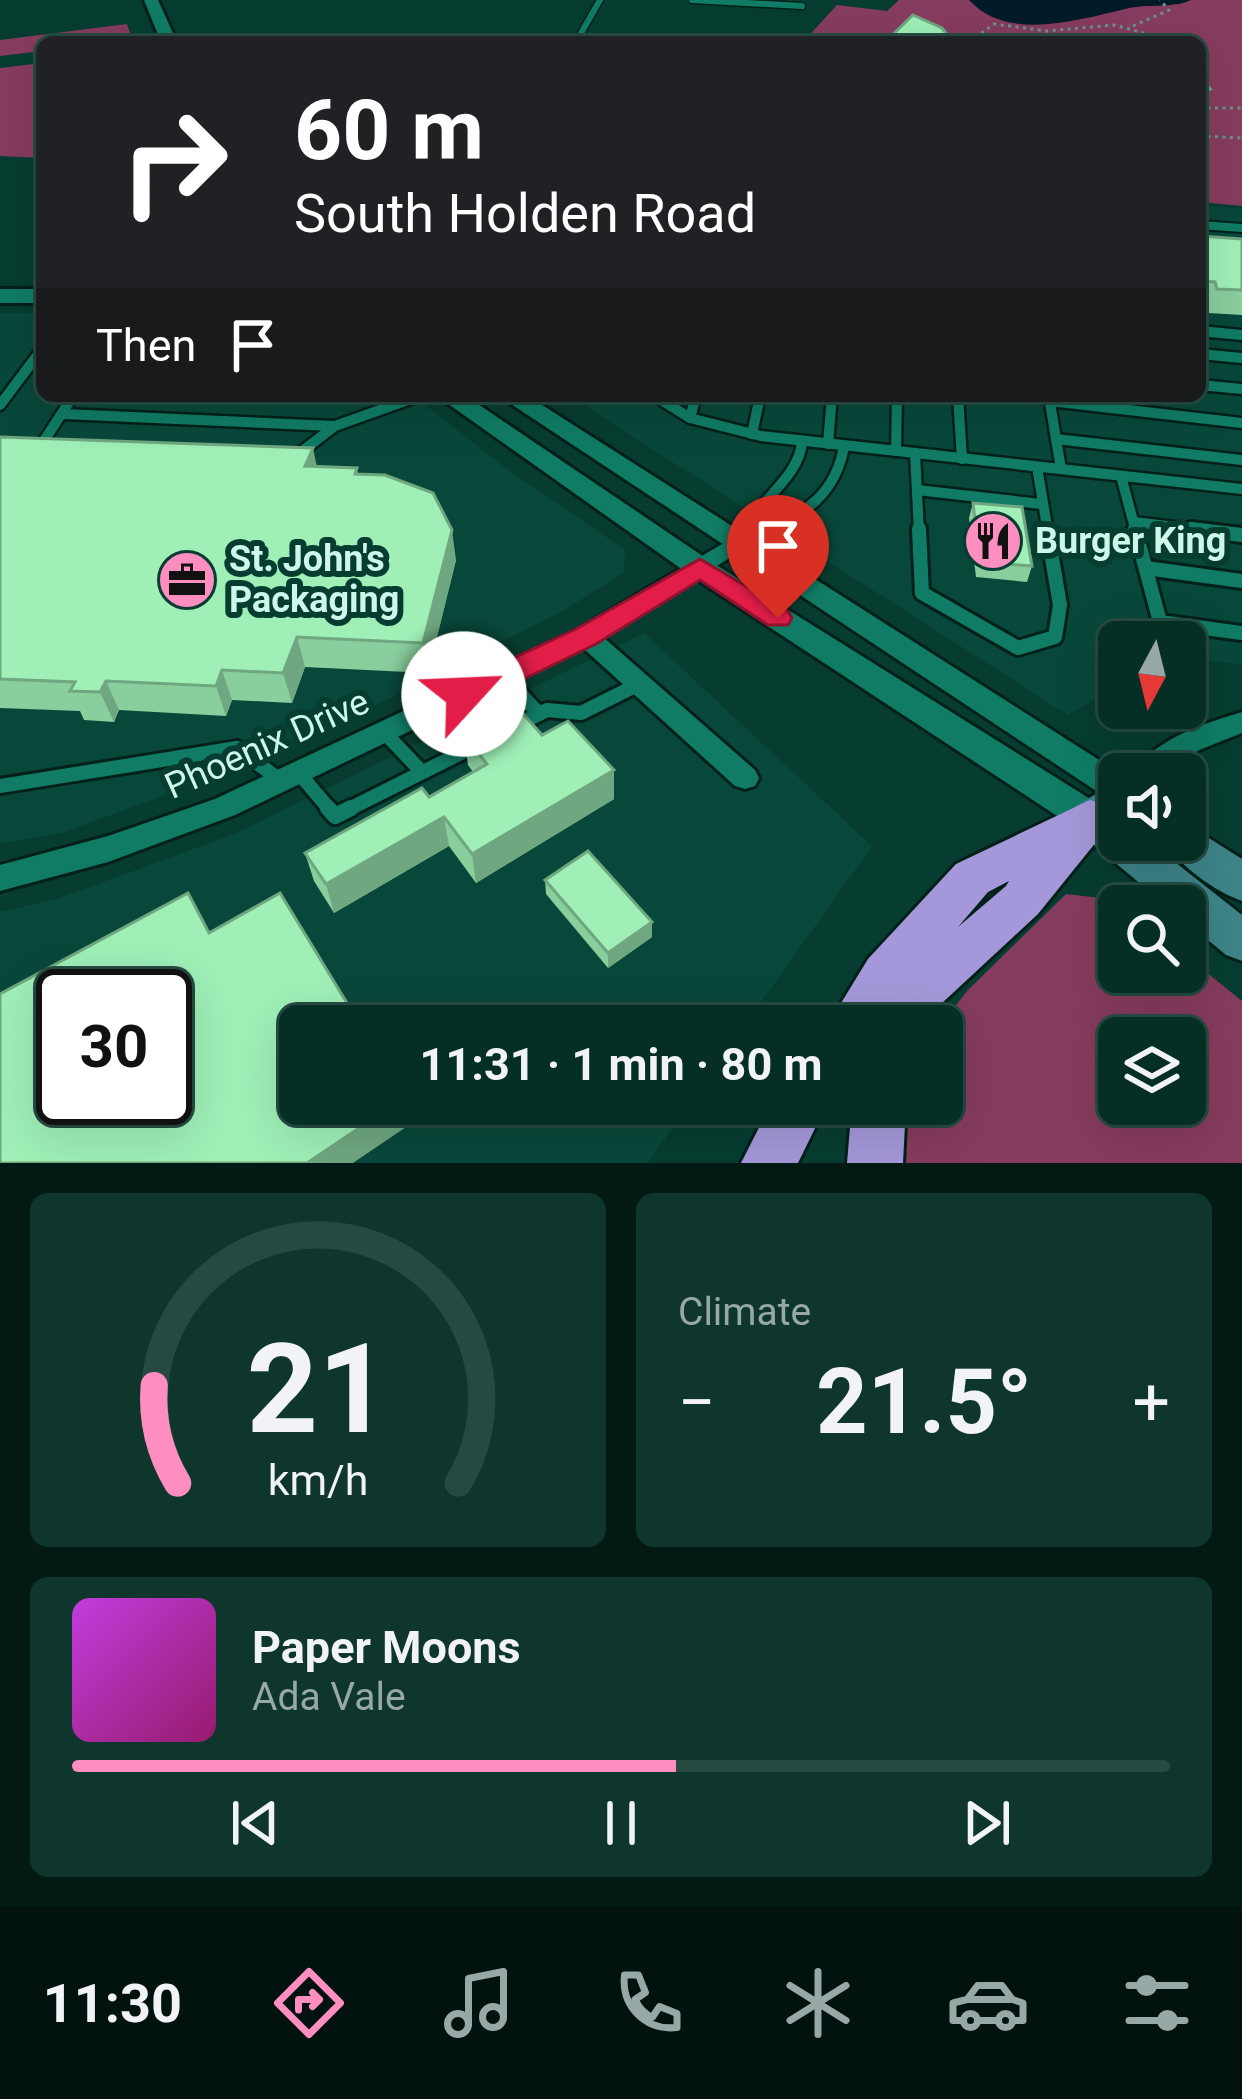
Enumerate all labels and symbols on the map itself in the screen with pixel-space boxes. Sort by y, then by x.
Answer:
pin [727,495,829,618]
restaurant icon: Burger King [962,510,1024,572]
place label: Burger King [1035,520,1226,562]
place label: St. John's Packaging [229,538,399,621]
office icon: St. John's Packaging [156,549,218,611]
north arrow [1098,621,1206,729]
position arrow [401,631,527,757]
street label: Phoenix Drive [159,680,375,808]
speed limit sign: 30 [36,969,192,1125]

